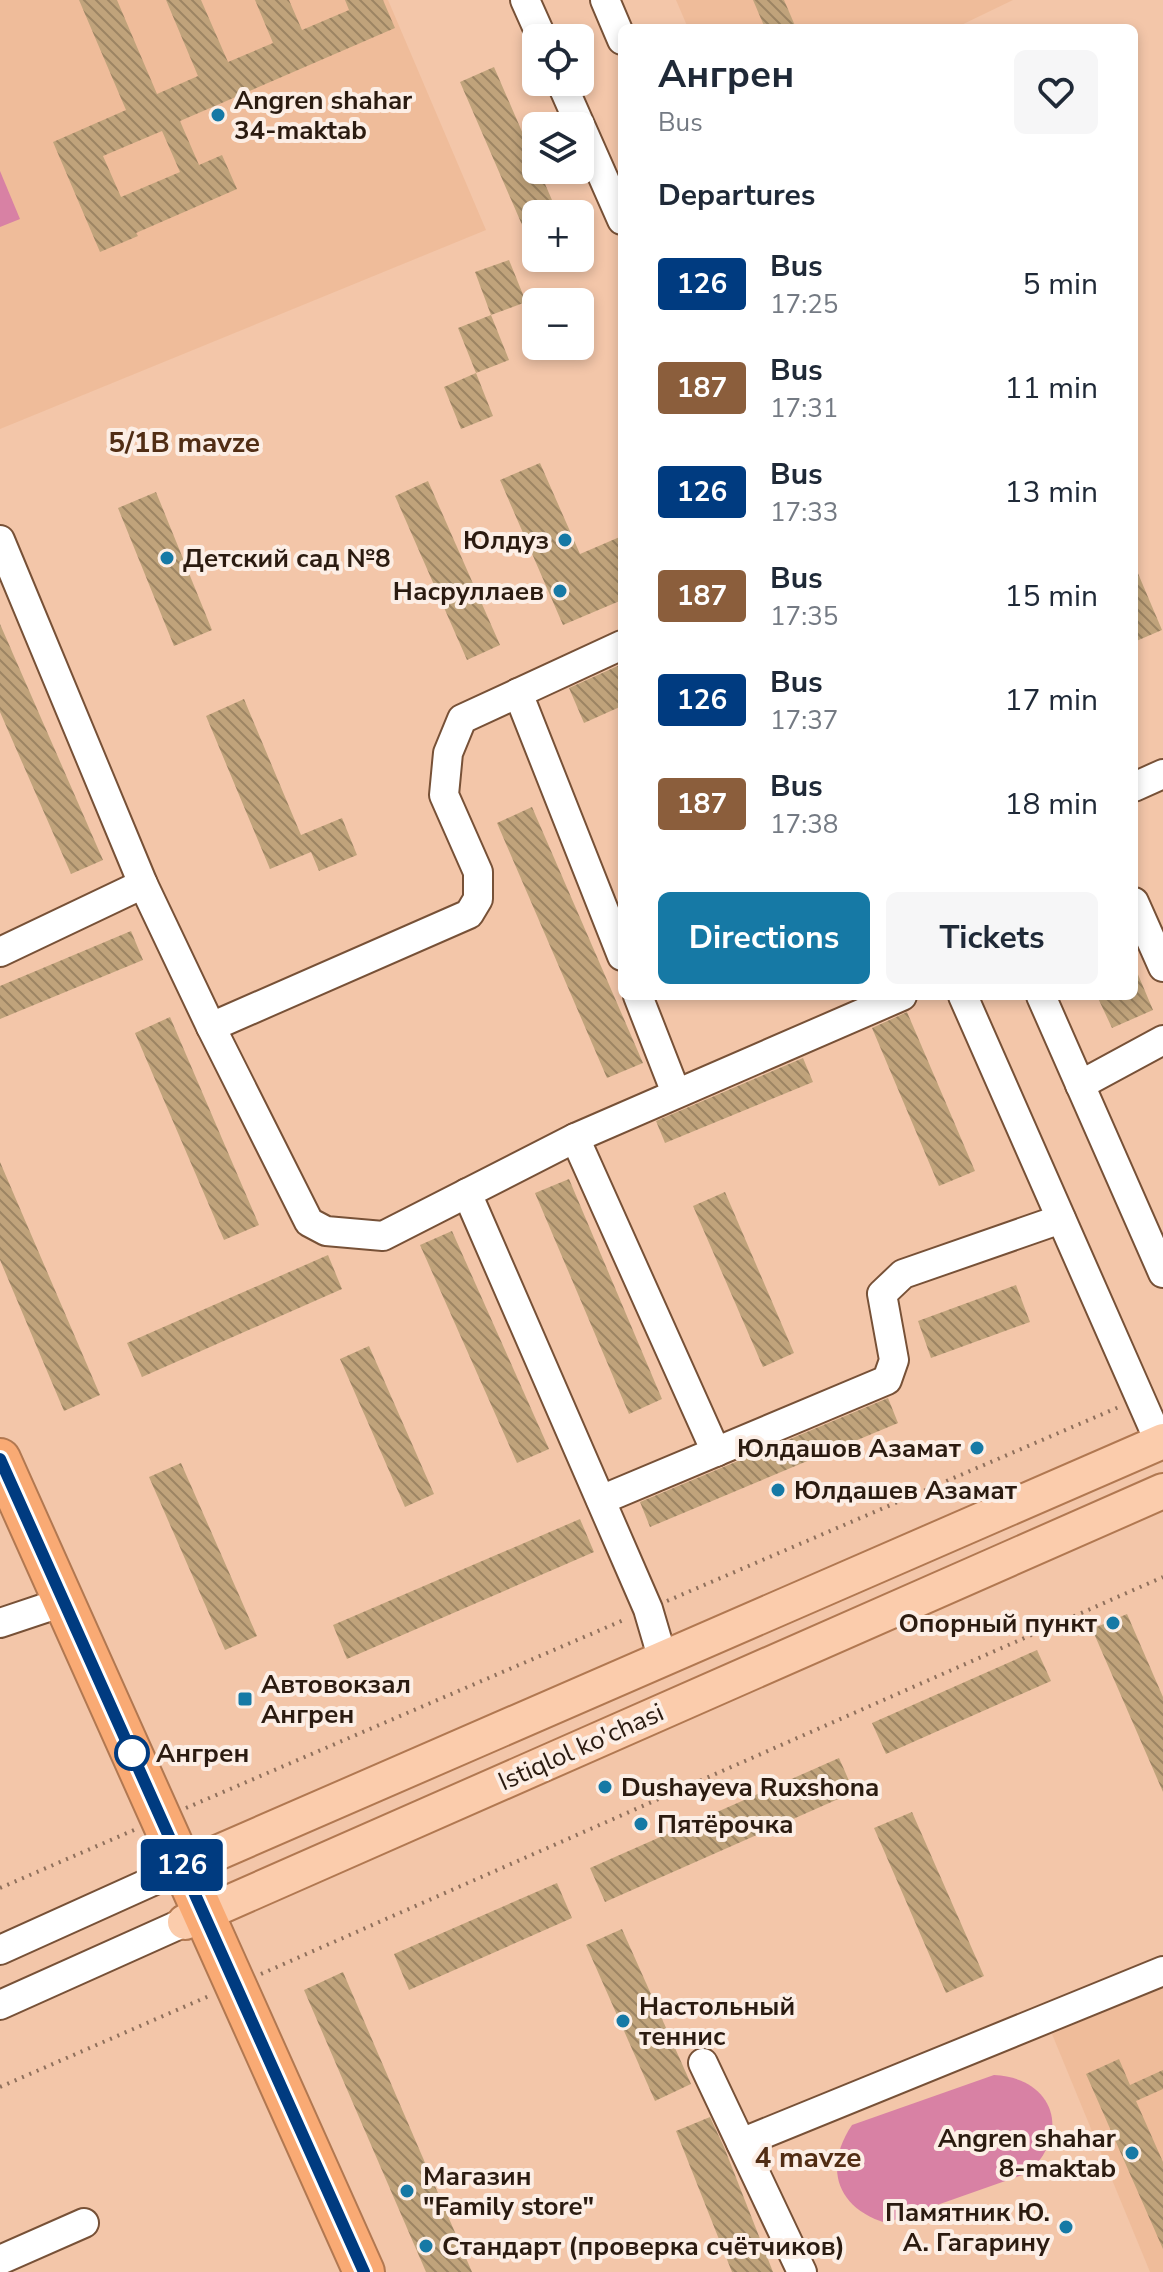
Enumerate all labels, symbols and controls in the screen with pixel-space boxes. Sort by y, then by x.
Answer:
map controls [522,24,594,360]
button: locate [522,24,594,96]
text: Ангрен [658,49,794,100]
button: heart [1014,50,1098,134]
place label: Angren shahar 34-maktab [234,83,413,148]
text: Bus [658,105,703,140]
marker: Angren shahar 34-maktab [209,106,227,124]
button: layers [522,112,594,184]
text: Departures [658,175,815,216]
button: + [522,200,594,272]
text: Bus [770,246,823,287]
text: 5 min [1023,264,1098,305]
text: 126 [677,265,727,303]
text: 17:25 [770,287,838,322]
button: − [522,288,594,360]
text: Bus [770,350,823,391]
text: 11 min [1005,368,1098,409]
text: 187 [677,369,727,407]
text: 17:31 [770,391,838,426]
district label: 5/1B mavze [108,424,260,462]
text: Bus [770,454,823,495]
text: 13 min [1005,472,1098,513]
text: 126 [677,473,727,511]
text: 17:33 [770,495,838,530]
place label: Юлдуз [463,523,549,558]
marker: Юлдуз [556,531,574,549]
place label: Детский сад №8 [183,541,391,576]
marker: Детский сад №8 [158,549,176,567]
text: Bus [770,558,823,599]
place label: Насруллаев [393,574,544,609]
text: 15 min [1005,576,1098,617]
text: 187 [677,577,727,615]
marker: Насруллаев [551,582,569,600]
text: 17:35 [770,599,838,634]
text: Bus [770,662,823,703]
text: 17 min [1005,680,1098,721]
text: 126 [677,681,727,719]
text: 17:37 [770,703,838,738]
text: Bus [770,766,823,807]
text: 18 min [1005,784,1098,825]
text: 187 [677,785,727,823]
text: 17:38 [770,807,838,842]
button: Directions [658,892,870,984]
button: Tickets [886,892,1098,984]
place label: Юлдашов Азамат [737,1431,962,1466]
marker: Юлдашов Азамат [968,1439,986,1457]
place label: Юлдашев Азамат [794,1473,1018,1508]
marker: Юлдашев Азамат [769,1481,787,1499]
place label: Опорный пункт [898,1606,1098,1641]
marker: Опорный пункт [1104,1614,1122,1632]
place label: Автовокзал Ангрен [261,1667,411,1732]
marker: Автовокзал Ангрен [236,1690,254,1708]
street label: Istiqlol ko'chasi [493,1695,669,1799]
marker: Ангрен [115,1736,149,1770]
place label: Ангрен [156,1736,249,1771]
place label: Dushayeva Ruxshona [621,1770,879,1805]
marker: Dushayeva Ruxshona [596,1778,614,1796]
place label: Пятёрочка [657,1807,794,1842]
marker: Пятёрочка [632,1815,650,1833]
line badge: 126 [136,1839,228,1891]
text: 126 [157,1846,207,1884]
place label: Настольный теннис [639,1989,795,2054]
marker: Настольный теннис [614,2012,632,2030]
place label: Angren shahar 8-maktab [938,2121,1117,2186]
district label: 4 mavze [755,2139,861,2177]
marker: Angren shahar 8-maktab [1123,2144,1141,2162]
place label: Магазин "Family store" [423,2159,594,2224]
marker: Магазин "Family store" [398,2182,416,2200]
place label: Памятник Ю. А. Гагарину [885,2195,1051,2260]
marker: Памятник Ю. А. Гагарину [1057,2218,1075,2236]
place label: Стандарт (проверка счётчиков) [442,2229,845,2264]
marker: Стандарт (проверка счётчиков) [417,2237,435,2255]

